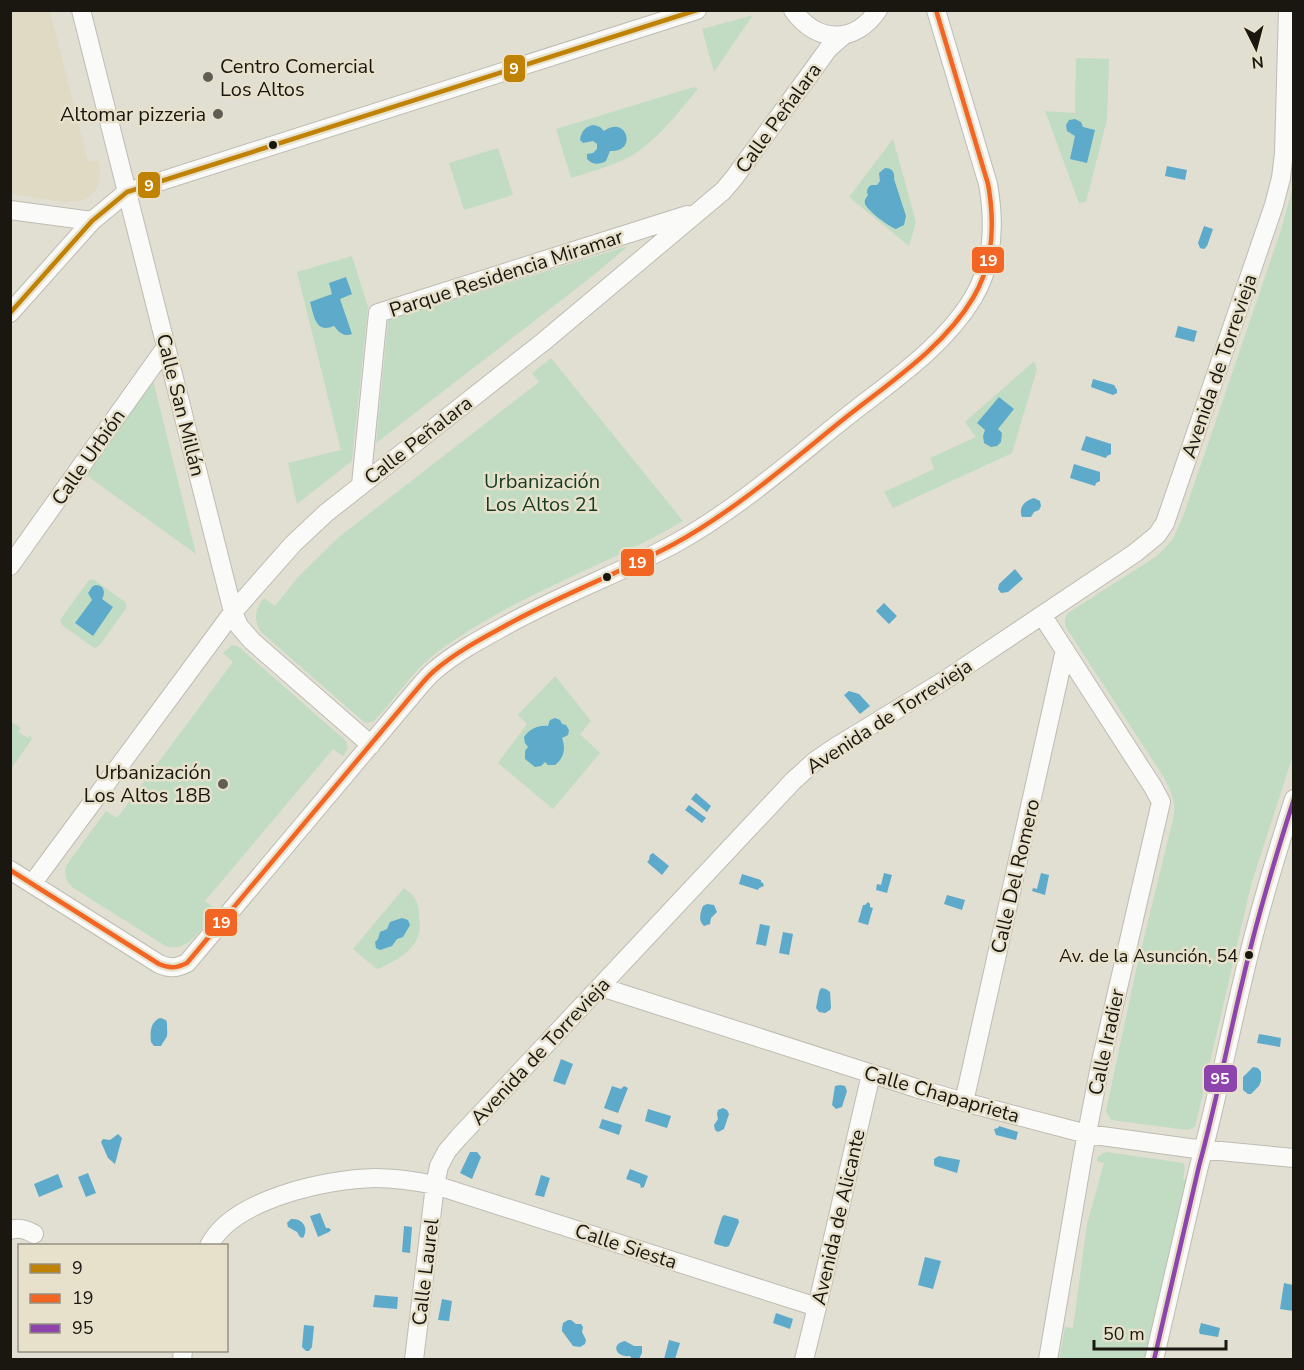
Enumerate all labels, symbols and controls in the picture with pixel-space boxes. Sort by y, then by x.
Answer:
north arrow [1226,18,1286,78]
text: N [1250,50,1265,73]
place label: Centro Comercial Los Altos [220,53,374,103]
line badge: 9 [503,54,526,83]
text: 9 [509,58,519,80]
street label: Calle Peñalara [729,58,828,179]
marker: Centro Comercial Los Altos [201,70,215,84]
place label: Altomar pizzeria [60,101,206,128]
marker: Altomar pizzeria [211,107,225,121]
unlabelled marker [267,139,279,151]
line badge: 9 [137,171,161,199]
text: 9 [144,175,154,197]
street label: Parque Residencia Miramar [386,223,626,324]
line badge: 19 [971,246,1005,274]
text: 19 [978,250,998,272]
street label: Avenida de Torrevieja [1175,271,1264,462]
street label: Calle San Millán [150,331,211,479]
street label: Calle Peñalara [359,390,478,491]
street label: Calle Urbión [45,404,132,511]
park label: Urbanización Los Altos 21 [484,468,600,518]
line badge: 19 [620,548,655,577]
text: 19 [627,552,647,574]
unlabelled marker [601,571,613,583]
street label: Avenida de Torrevieja [801,653,978,780]
place label: Urbanización Los Altos 18B [84,759,211,809]
marker: Urbanización Los Altos 18B [216,777,230,791]
street label: Calle Del Romero [985,796,1046,956]
line badge: 19 [204,908,238,937]
text: 19 [211,912,231,934]
place label: Av. de la Asunción, 54 [1059,944,1238,968]
marker: Av. de la Asunción, 54 [1243,949,1255,961]
street label: Avenida de Torrevieja [465,972,616,1131]
street label: Calle Iradier [1082,986,1131,1098]
street label: Calle Chapaprieta [861,1059,1023,1130]
line badge: 95 [1203,1064,1238,1093]
text: 95 [1210,1068,1230,1090]
street label: Avenida de Alicante [805,1127,872,1308]
street label: Calle Laurel [406,1217,445,1327]
street label: Calle Siesta [571,1217,680,1276]
legend [18,1244,228,1352]
text: 9 [72,1256,83,1280]
text: 19 [72,1286,94,1310]
scale bar [1094,1313,1226,1351]
text: 95 [72,1316,94,1340]
text: 50 m [1103,1322,1145,1346]

